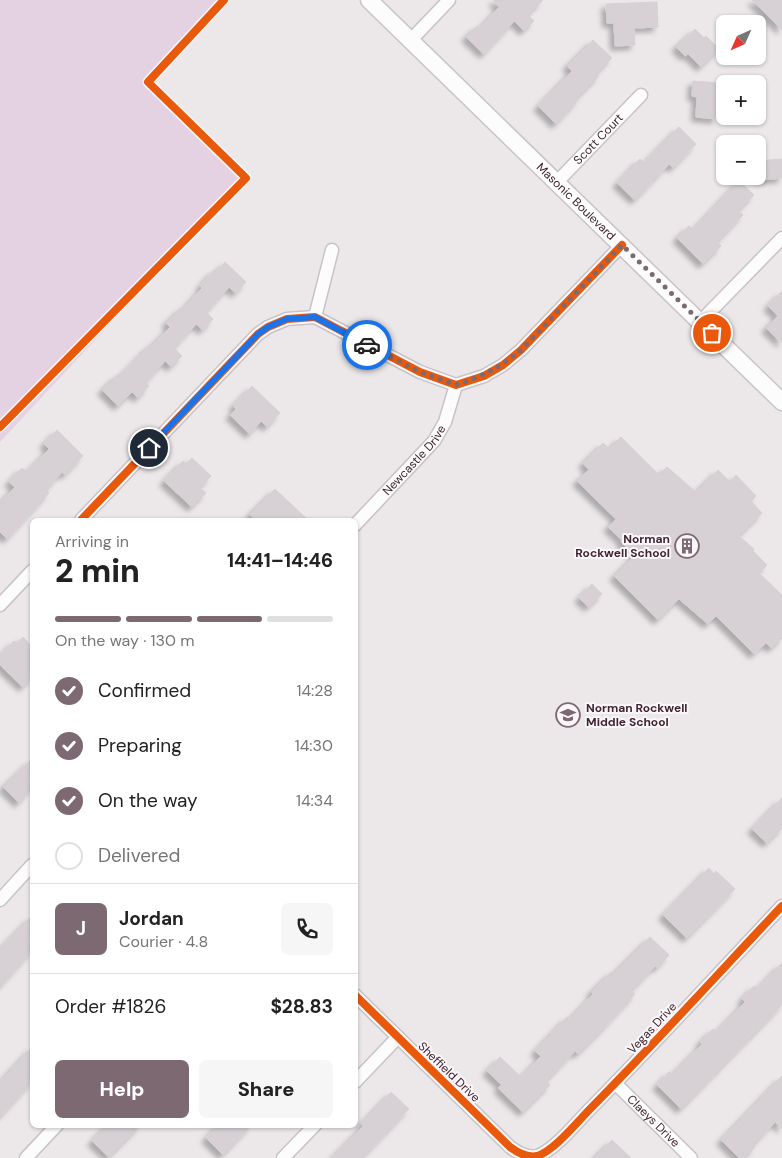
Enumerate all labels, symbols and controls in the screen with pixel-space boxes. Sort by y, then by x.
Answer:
north arrow [716,15,766,65]
map controls [716,15,766,185]
button: + [716,75,766,125]
street label: Scott Court [570,110,627,168]
button: − [716,135,766,185]
street label: Masonic Boulevard [533,159,619,244]
pin [691,312,733,354]
icon: bag [698,319,726,347]
courier [342,320,392,370]
icon: car [353,331,381,359]
street label: Newcastle Drive [379,422,450,499]
pin [128,427,170,469]
icon: home [135,434,163,462]
text: Arriving in [55,531,129,552]
place label: Norman Rockwell School [575,531,670,561]
building icon: Norman Rockwell School [674,533,700,559]
text: 14:41–14:46 [227,548,333,573]
text: 2 min [55,550,140,592]
text: On the way · 130 m [55,630,195,651]
icon: check [55,677,83,705]
text: Confirmed [98,678,191,703]
text: 14:28 [296,680,333,701]
place label: Norman Rockwell Middle School [586,700,688,730]
school or university icon: Norman Rockwell Middle School [555,702,581,728]
icon: check [55,732,83,760]
text: Preparing [98,733,182,758]
text: 14:30 [295,735,333,756]
icon: check [55,787,83,815]
text: On the way [98,788,198,813]
text: 14:34 [296,790,333,811]
text: Delivered [98,843,180,868]
button: phone [281,903,333,955]
text: Jordan [119,906,184,931]
text: J [76,916,86,941]
text: Courier · 4.8 [119,931,208,952]
text: Order #1826 [55,994,166,1019]
text: $28.83 [270,994,333,1019]
street label: Vegas Drive [624,999,680,1057]
street label: Sheffield Drive [415,1038,484,1106]
button: Help [55,1060,189,1118]
button: Share [199,1060,333,1118]
street label: Claeys Drive [623,1091,684,1151]

